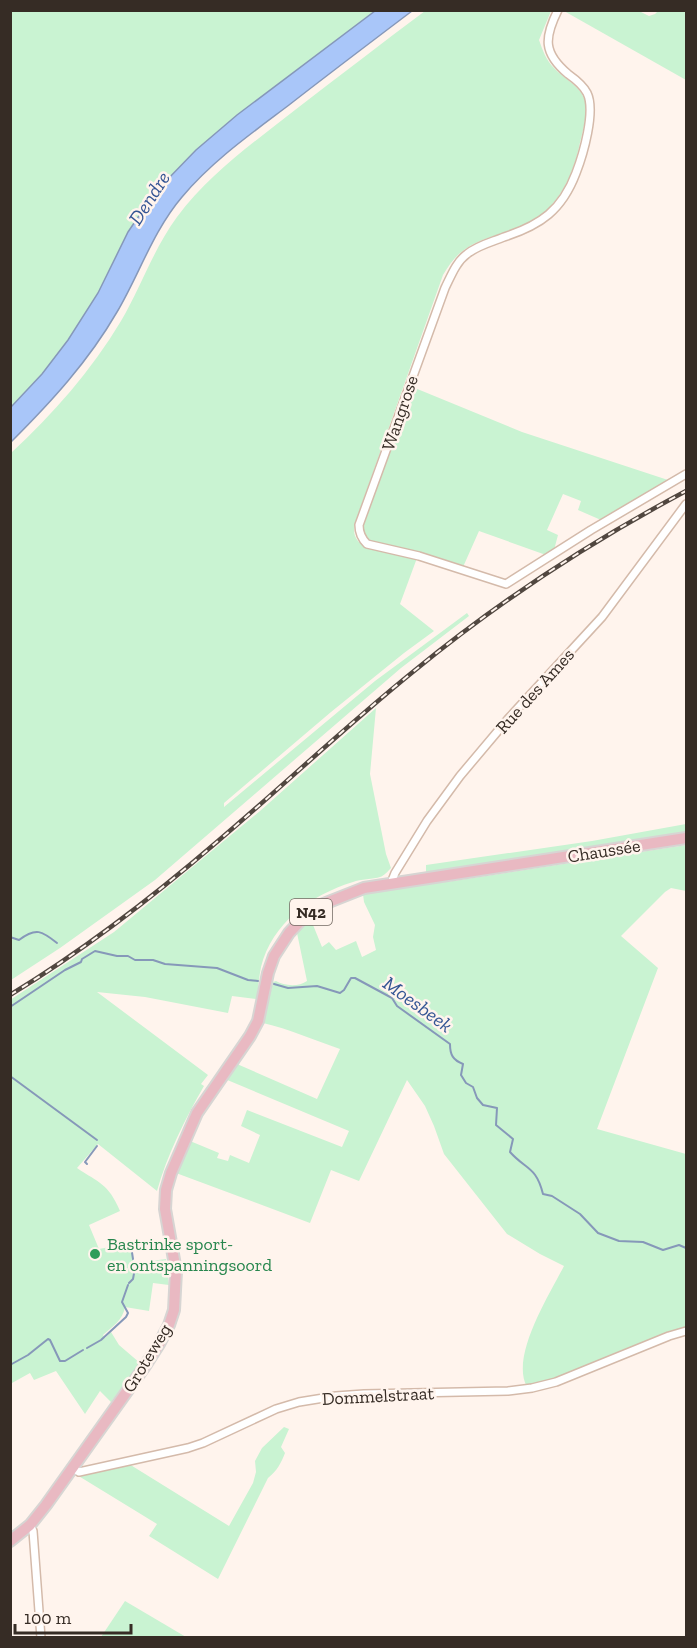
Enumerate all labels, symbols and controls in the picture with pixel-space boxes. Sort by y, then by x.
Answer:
water label: Dendre [123,167,175,229]
street label: Wangrose [377,373,423,453]
street label: Rue des Ames [491,644,579,738]
street label: Chaussée [566,834,642,868]
road number: N42 [290,899,332,925]
water label: Moesbeek [379,971,457,1037]
place label: Bastrinke sport- en ontspanningsoord [107,1233,272,1276]
marker: Bastrinke sport- en ontspanningsoord [88,1247,102,1261]
street label: Groteweg [118,1320,176,1396]
street label: Dommelstraat [321,1382,435,1410]
scale bar [15,1597,130,1635]
text: 100 m [24,1607,72,1629]

